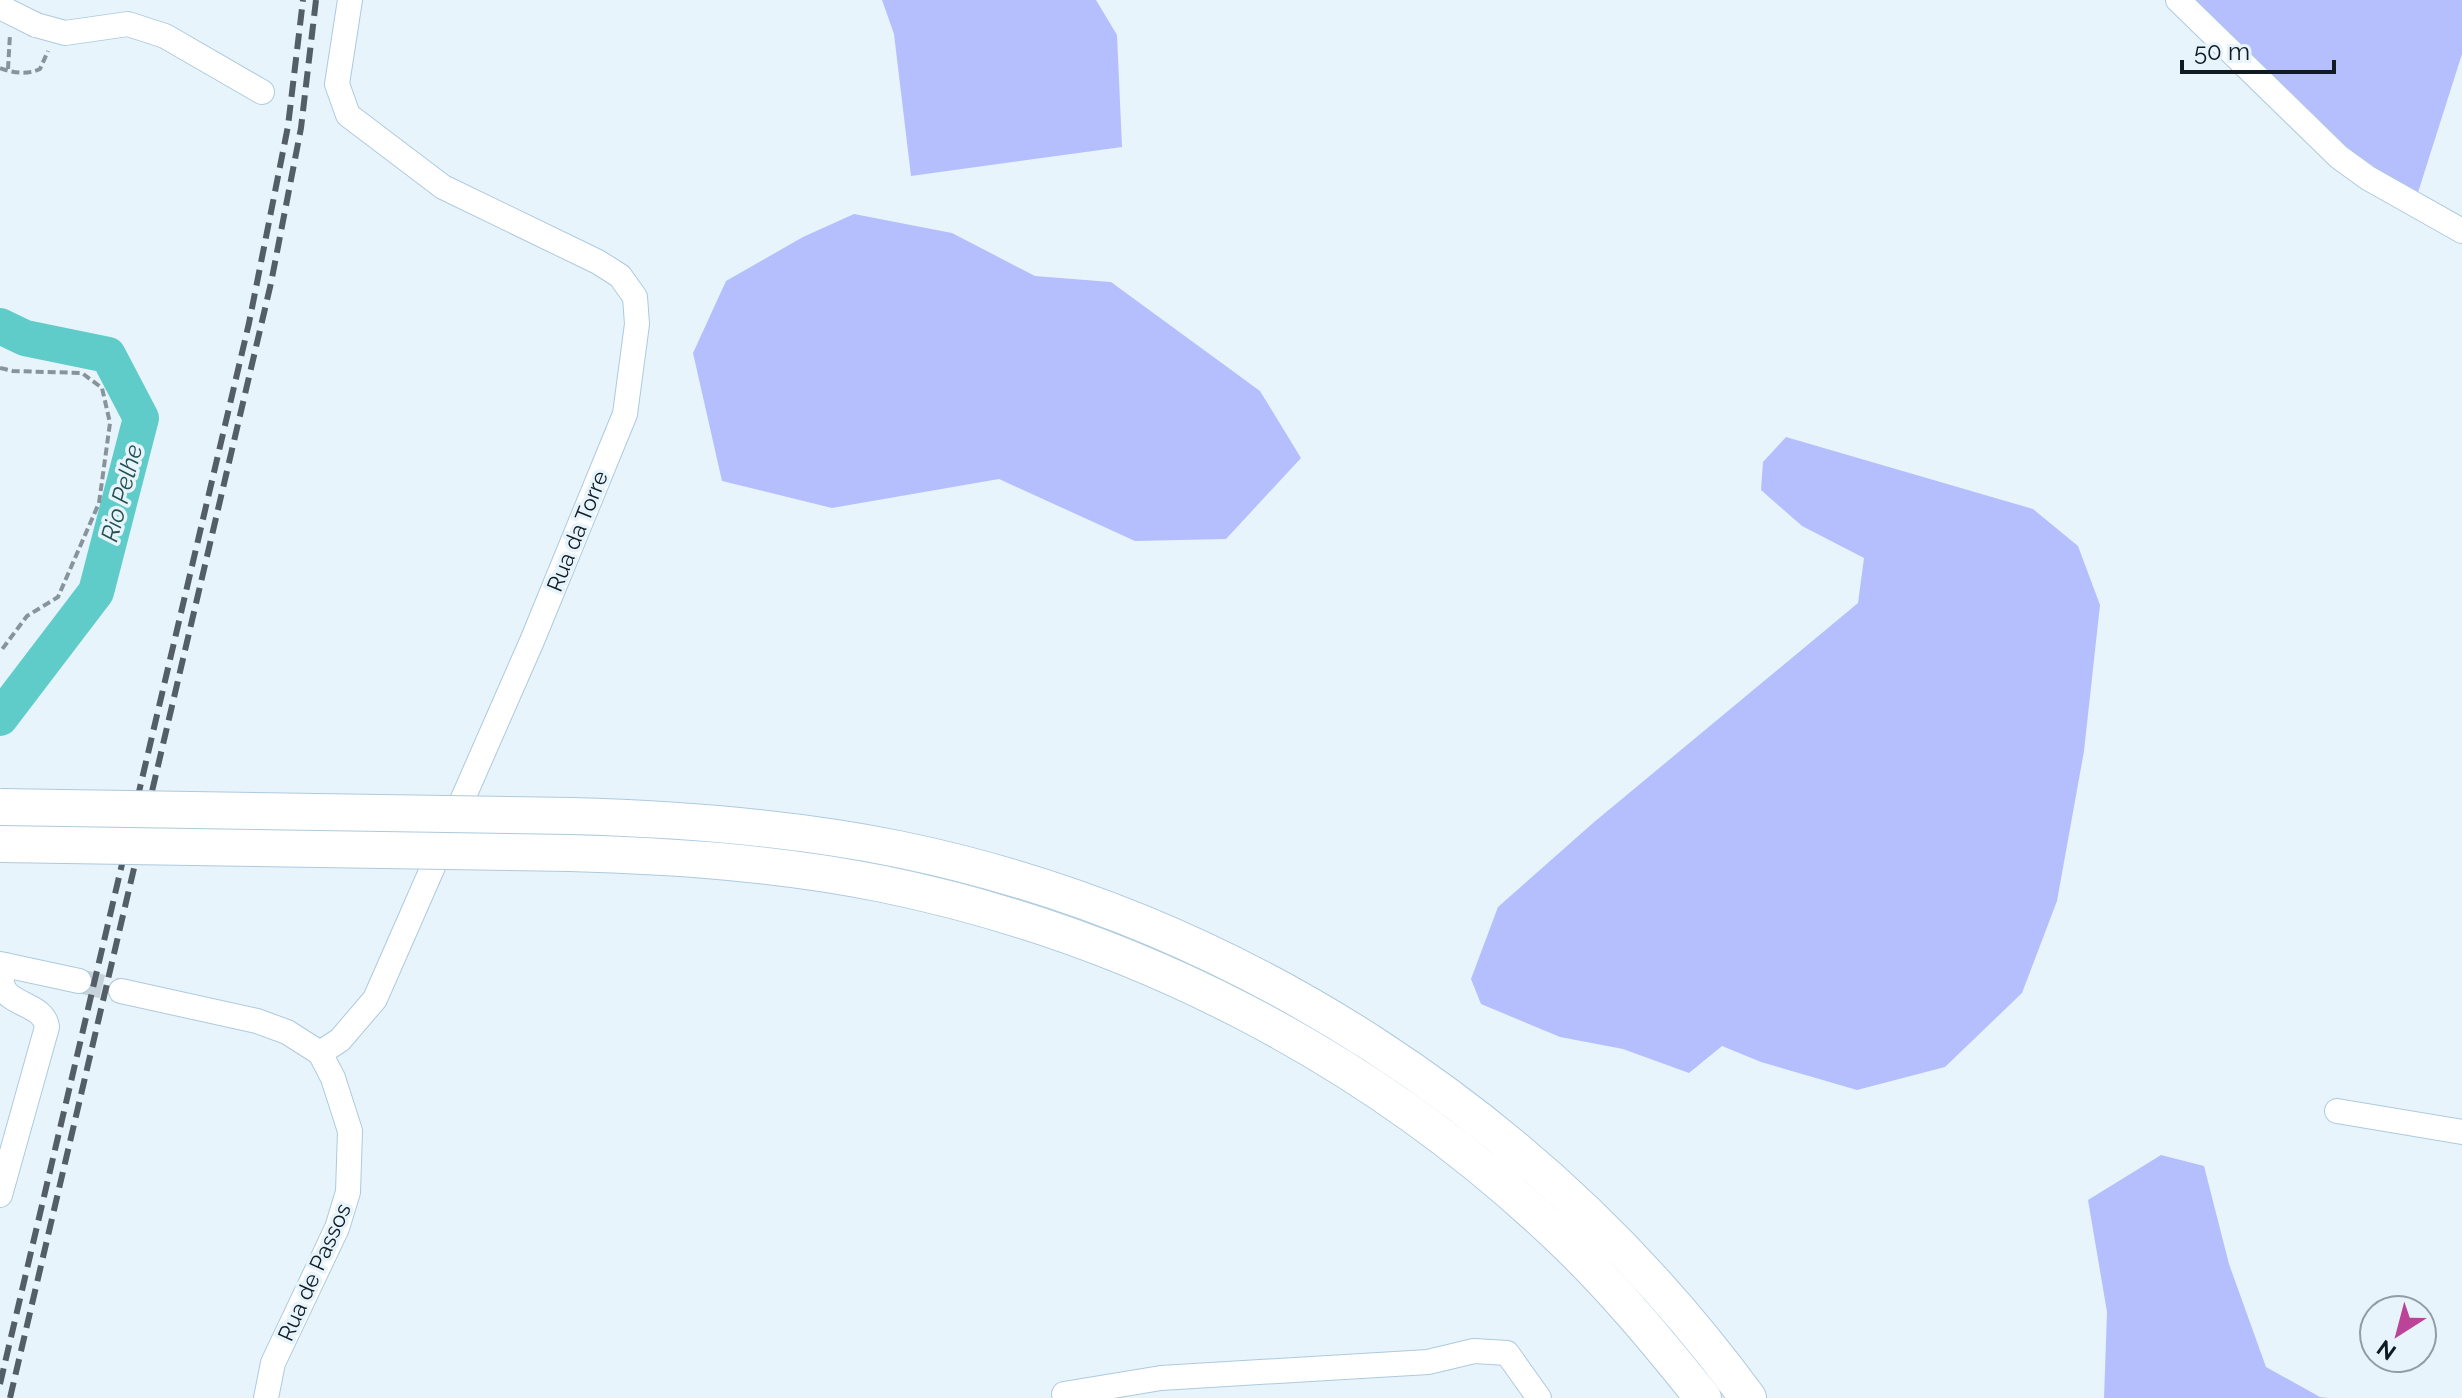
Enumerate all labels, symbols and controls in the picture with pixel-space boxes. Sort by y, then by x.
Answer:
scale bar [2182,24,2334,74]
text: 50 m [2194,37,2250,66]
water label: Rio Pelhe [95,441,148,545]
street label: Rua da Torre [541,467,613,595]
street label: Rua de Passos [272,1199,356,1345]
north arrow [2358,1294,2438,1374]
text: N [2372,1335,2401,1366]

